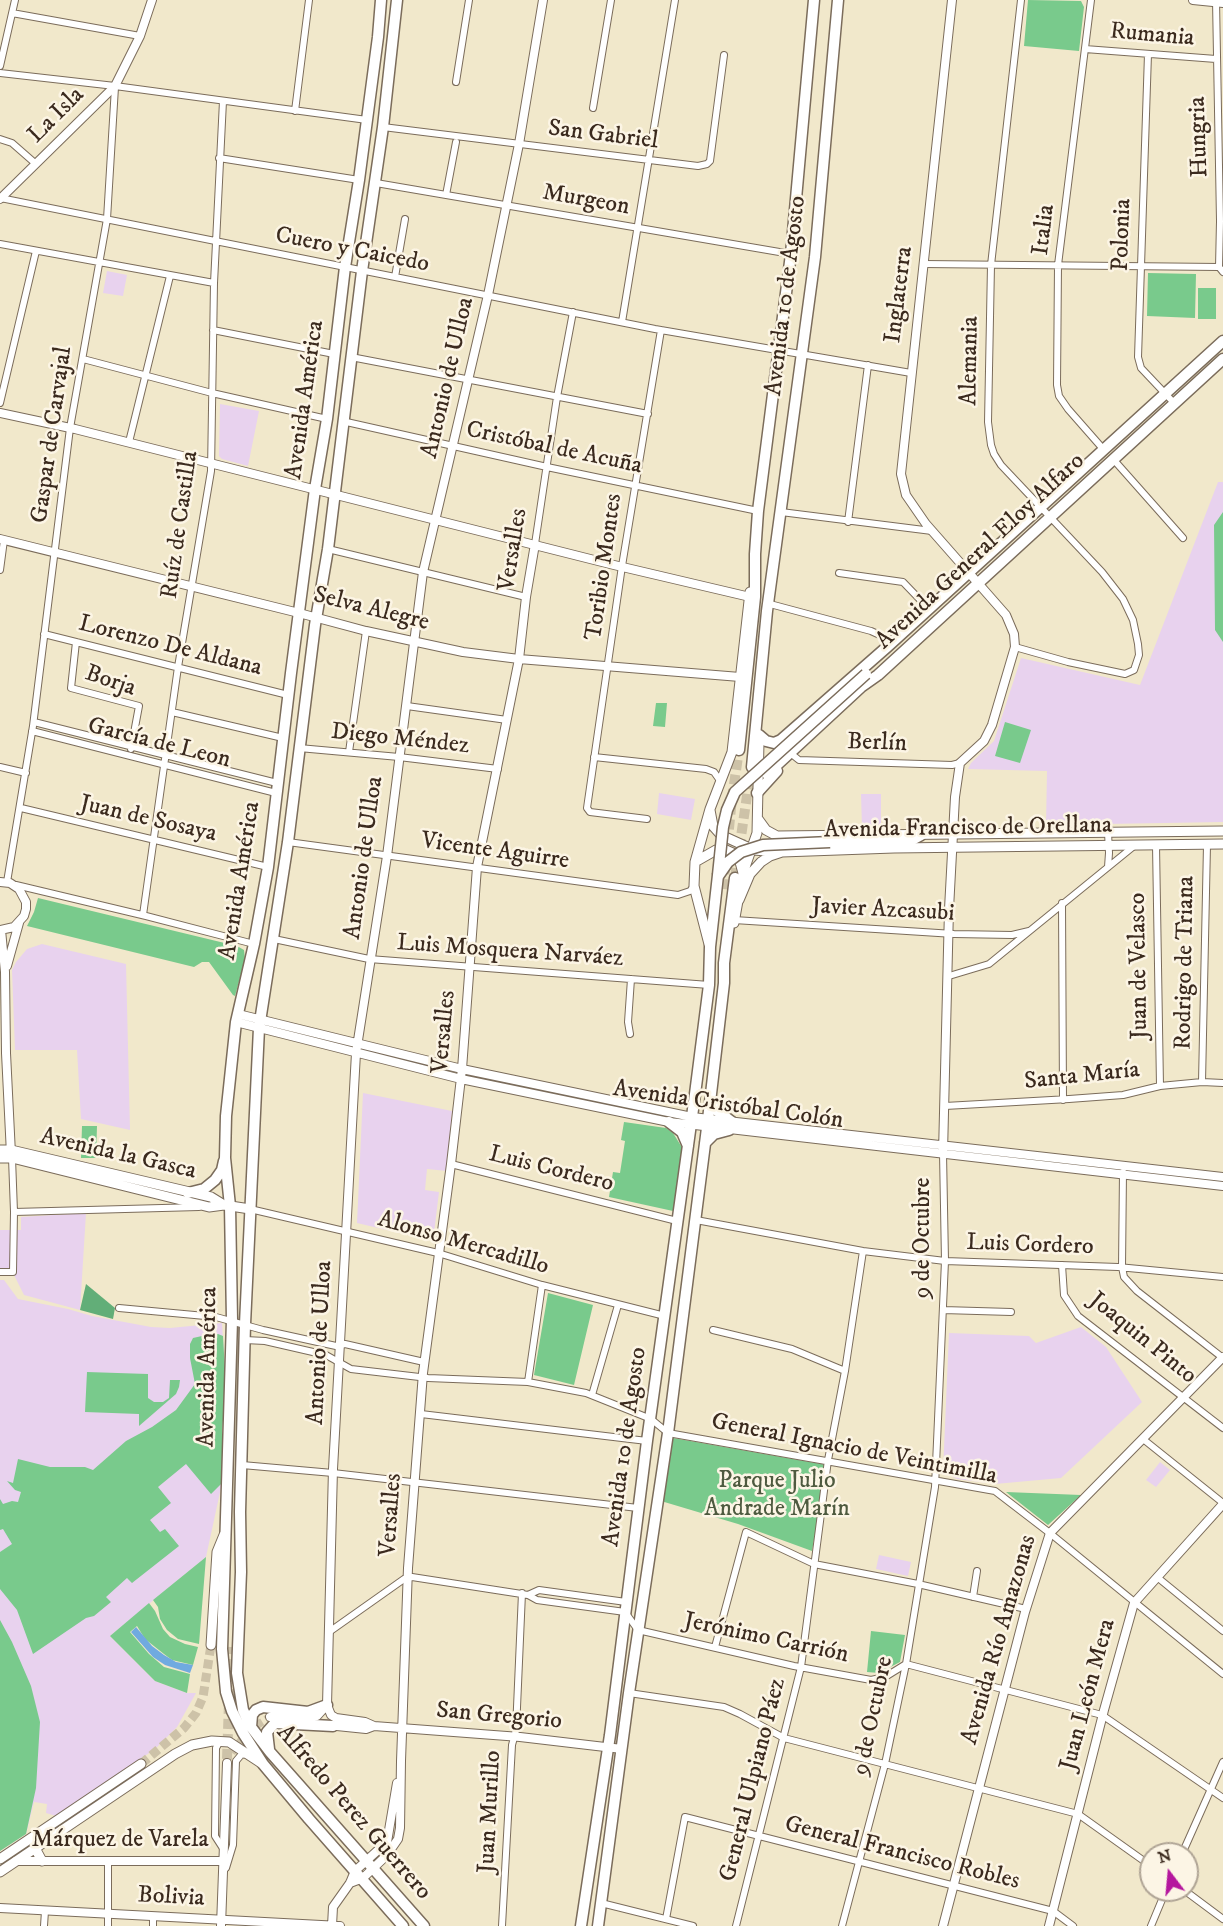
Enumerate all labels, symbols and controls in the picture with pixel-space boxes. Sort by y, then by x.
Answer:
street label: Rumania [1109,18,1195,54]
street label: La Isla [23,82,91,150]
street label: Hungria [1184,96,1216,178]
street label: San Gabriel [546,115,660,157]
street label: Murgeon [540,179,632,223]
street label: Avenida 10 de Agosto [760,194,814,398]
street label: Polonia [1107,198,1139,272]
street label: Italia [1028,203,1062,257]
street label: Cuero y Caicedo [273,222,431,280]
street label: Inglaterra [880,245,920,345]
street label: Antonio de Ulloa [416,295,482,461]
street label: Alemania [956,316,986,406]
street label: Avenida América [281,319,331,481]
street label: Gaspar de Carvajal [26,345,80,525]
street label: Cristóbal de Acuña [463,416,645,482]
street label: Avenida General Eloy Alfaro [871,448,1091,656]
street label: Ruíz de Castilla [156,449,206,601]
street label: Toribio Montes [580,492,630,642]
street label: Versalles [493,507,535,593]
street label: Selva Alegre [310,582,432,638]
street label: Lorenzo De Aldana [75,610,265,684]
street label: Borja [81,660,139,704]
street label: García de Leon [85,712,233,776]
street label: Diego Méndez [329,718,471,762]
street label: Berlín [847,729,907,759]
street label: Antonio de Ulloa [339,775,391,941]
street label: Juan de Sosaya [77,790,219,850]
street label: Avenida América [214,800,268,962]
street label: Avenida Francisco de Orellana [824,812,1112,846]
street label: Vicente Aguirre [419,827,571,877]
street label: Rodrigo de Triana [1170,876,1202,1050]
street label: Juan de Velasco [1124,892,1156,1040]
street label: Javier Azcasubi [811,893,955,929]
street label: Luis Mosquera Narváez [396,930,624,974]
street label: Versalles [427,989,463,1075]
street label: Santa María [1023,1057,1141,1097]
street label: Avenida Cristóbal Colón [611,1076,845,1136]
street label: Avenida la Gasca [37,1123,199,1187]
street label: Luis Cordero [486,1141,616,1199]
street label: 9 de Octubre [910,1178,938,1298]
street label: Alonso Mercadillo [374,1206,552,1282]
street label: Luis Cordero [966,1229,1094,1263]
street label: Antonio de Ulloa [302,1260,340,1426]
street label: Avenida América [193,1287,225,1447]
street label: Joaquin Pinto [1082,1287,1202,1391]
street label: Avenida 10 de Agosto [598,1345,654,1549]
street label: General Ignacio de Veintimilla [709,1408,999,1492]
park label: Parque Julio Andrade Marín [704,1468,850,1524]
street label: Versalles [375,1472,409,1558]
street label: Avenida Río Amazonas [956,1532,1044,1748]
street label: Jerónimo Carrión [681,1607,851,1671]
street label: Juan León Mera [1055,1616,1123,1774]
street label: 9 de Octubre [847,1654,901,1778]
street label: General Ulpiano Páez [715,1675,793,1885]
street label: San Gregorio [435,1697,563,1737]
street label: Alfredo Perez Guerrero [269,1720,437,1906]
street label: Juan Murillo [473,1750,509,1874]
street label: General Francisco Robles [782,1811,1022,1897]
street label: Márquez de Varela [31,1827,209,1855]
north arrow [1139,1842,1199,1902]
text: N [1156,1845,1174,1868]
street label: Bolivia [137,1882,205,1914]

